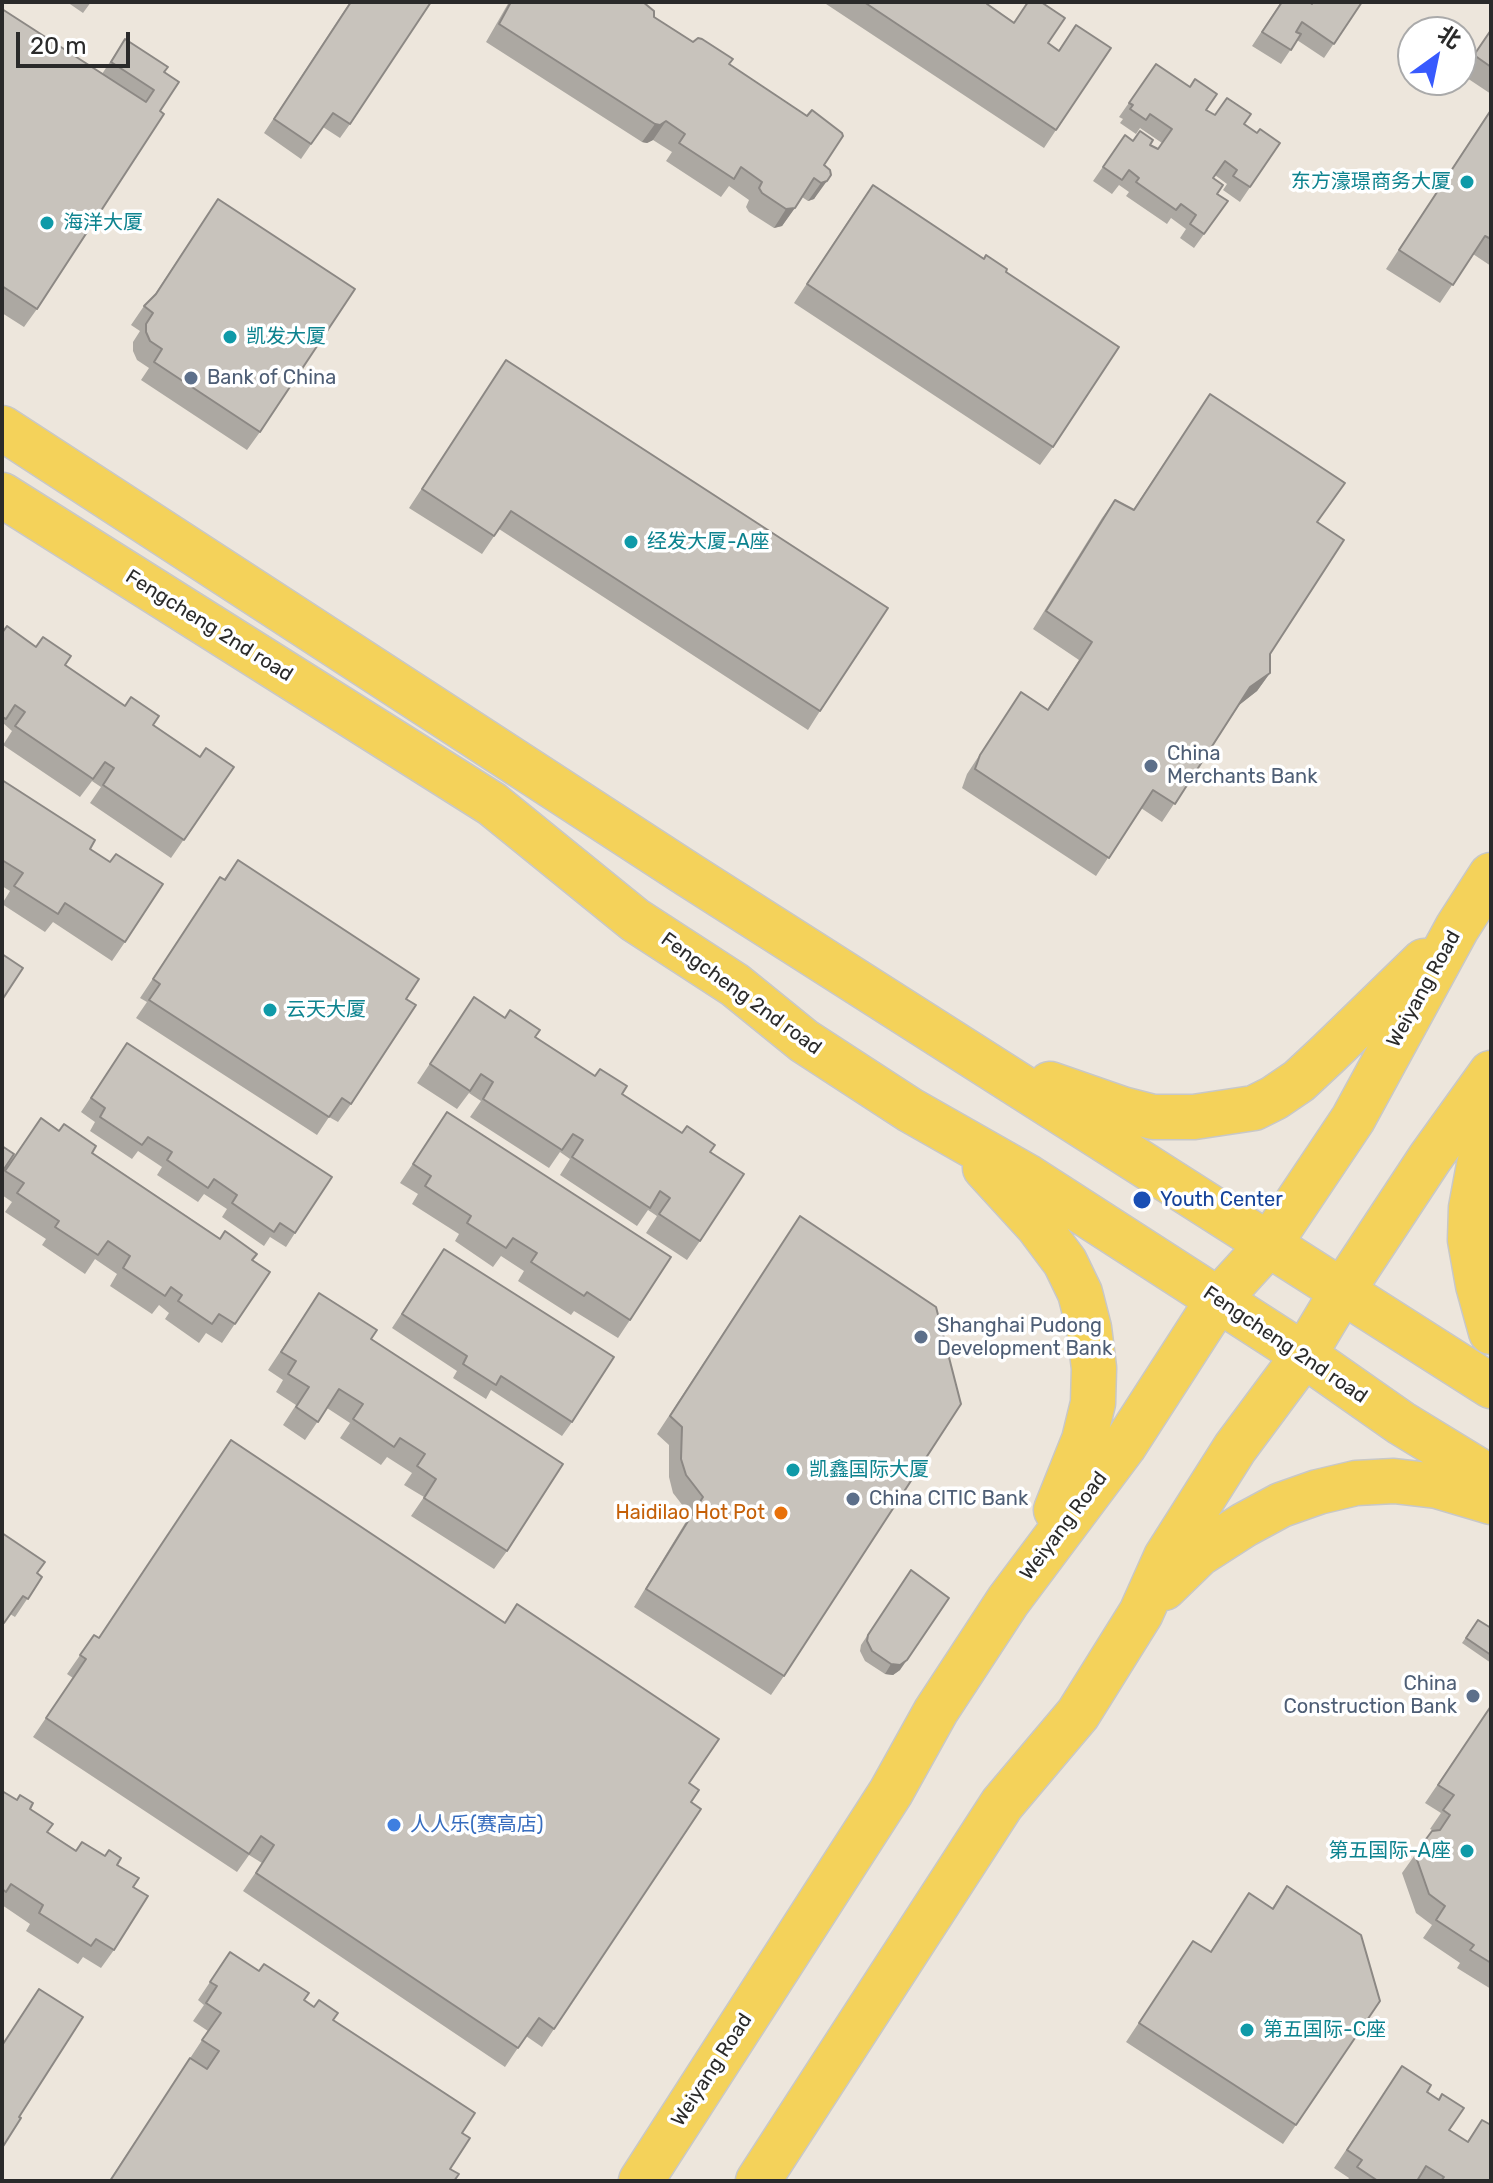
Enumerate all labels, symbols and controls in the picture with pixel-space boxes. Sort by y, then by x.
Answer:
scale bar [20,16,134,66]
north arrow [1397,16,1477,96]
text: 北 [1433,20,1466,54]
text: 20 m [30,32,87,60]
place label: 东方濠璟商务大厦 [1291,170,1451,194]
marker: 东方濠璟商务大厦 [1458,173,1476,191]
place label: 海洋大厦 [63,211,143,235]
marker: 海洋大厦 [38,214,56,232]
place label: 凯发大厦 [246,325,326,349]
marker: 凯发大厦 [221,328,239,346]
place label: Bank of China [207,366,336,390]
marker: Bank of China [182,369,200,387]
place label: 经发大厦-A座 [647,530,770,554]
marker: 经发大厦-A座 [622,533,640,551]
street label: Fengcheng 2nd road [121,565,297,687]
place label: China Merchants Bank [1167,742,1317,789]
marker: China Merchants Bank [1142,757,1160,775]
street label: Weiyang Road [1382,926,1466,1052]
street label: Fengcheng 2nd road [656,928,826,1060]
place label: 云天大厦 [286,998,366,1022]
marker: 云天大厦 [261,1001,279,1019]
place label: Youth Center [1160,1188,1283,1212]
marker: Youth Center [1131,1189,1153,1211]
street label: Fengcheng 2nd road [1198,1281,1372,1409]
place label: Shanghai Pudong Development Bank [937,1314,1112,1361]
marker: Shanghai Pudong Development Bank [912,1328,930,1346]
place label: 凯鑫国际大厦 [809,1458,929,1482]
marker: 凯鑫国际大厦 [784,1461,802,1479]
street label: Weiyang Road [1015,1467,1113,1585]
place label: China CITIC Bank [869,1487,1028,1511]
marker: China CITIC Bank [844,1490,862,1508]
place label: Haidilao Hot Pot [616,1501,765,1525]
marker: Haidilao Hot Pot [772,1504,790,1522]
place label: China Construction Bank [1283,1672,1457,1719]
marker: China Construction Bank [1464,1687,1482,1705]
place label: 人人乐(赛高店) [410,1813,544,1837]
marker: 人人乐(赛高店) [385,1816,403,1834]
place label: 第五国际-A座 [1328,1839,1451,1863]
marker: 第五国际-A座 [1458,1842,1476,1860]
street label: Weiyang Road [667,2009,757,2131]
place label: 第五国际-C座 [1263,2018,1386,2042]
marker: 第五国际-C座 [1238,2021,1256,2039]

